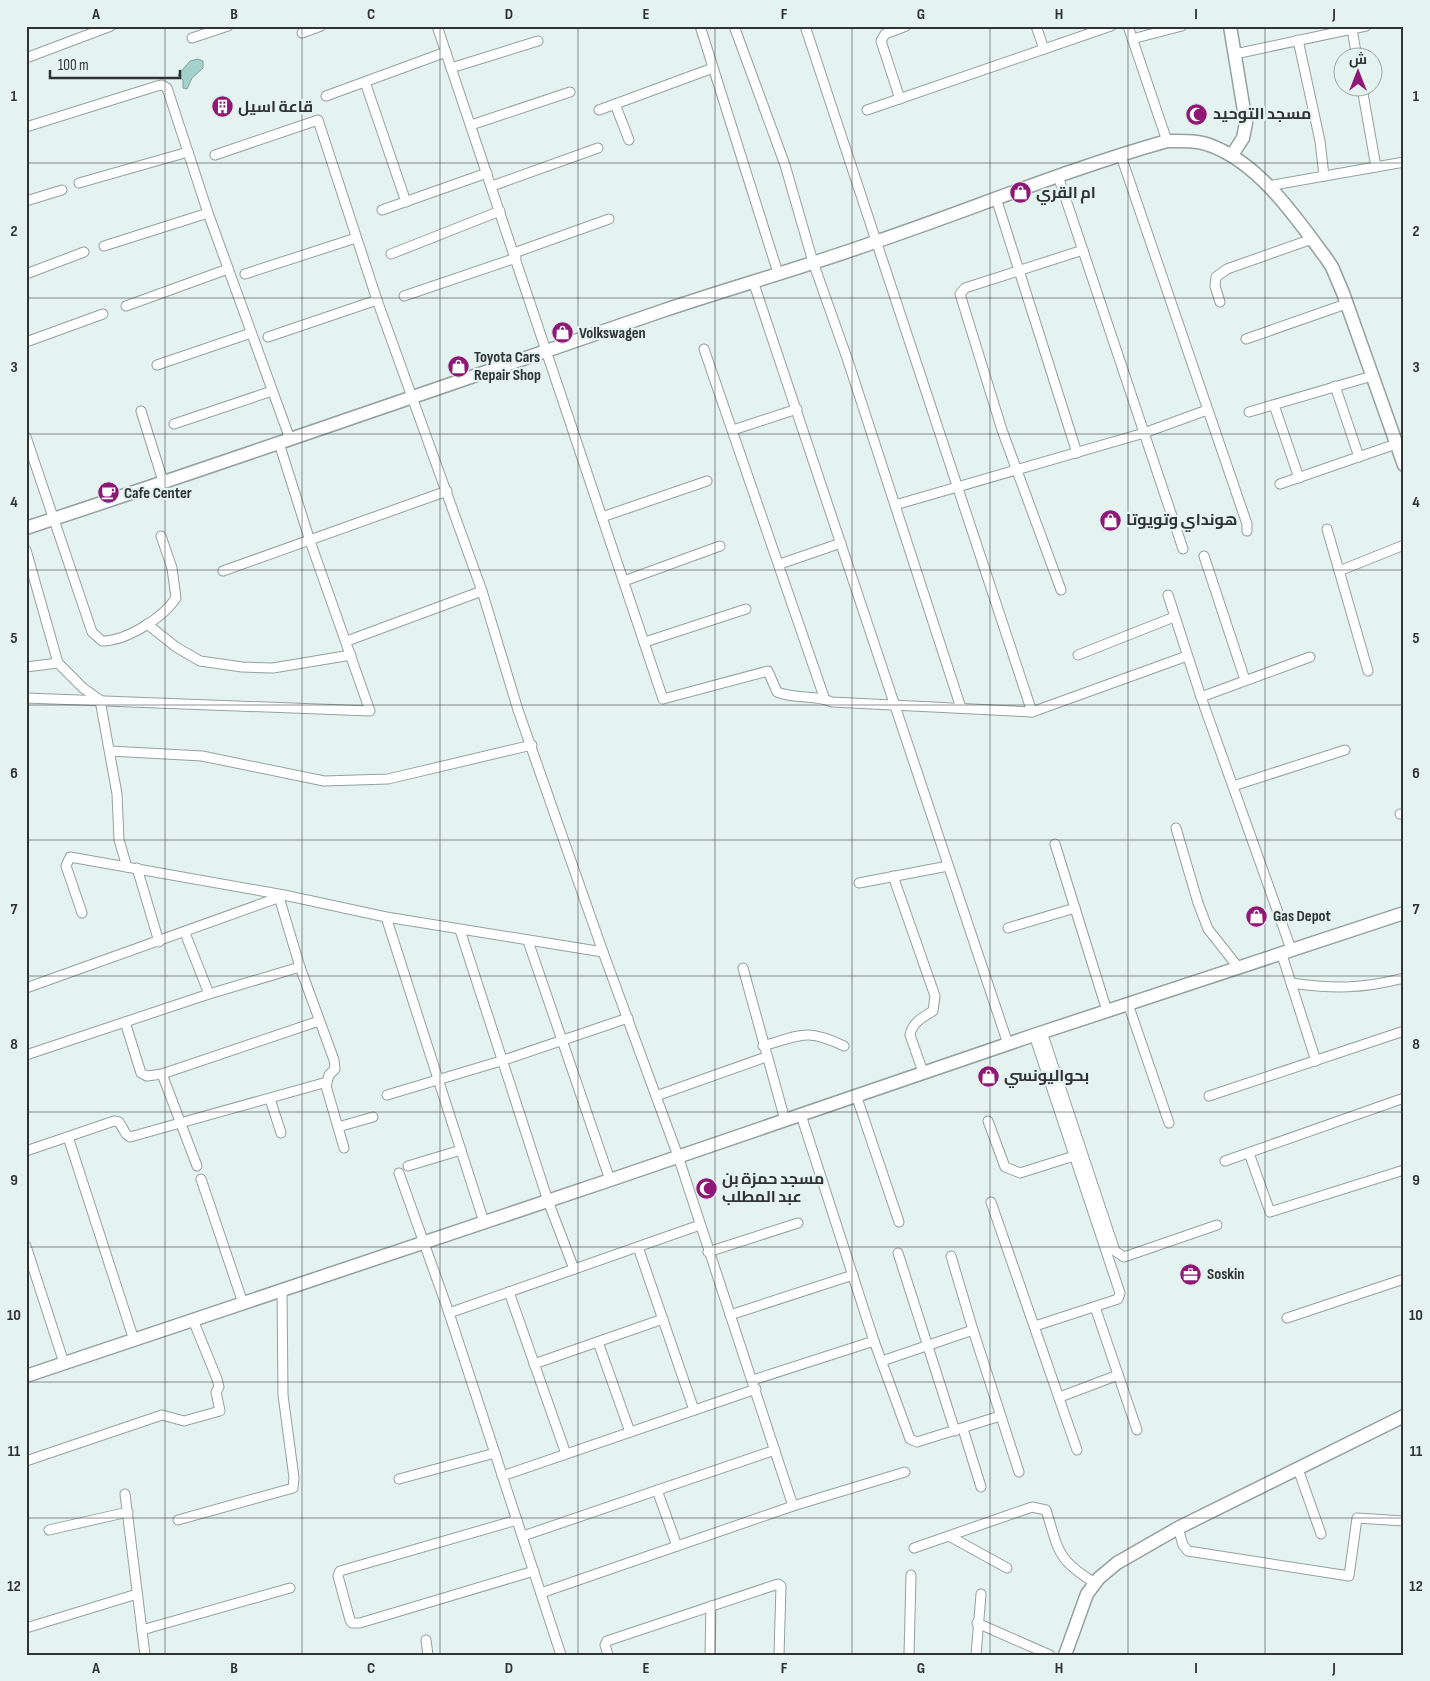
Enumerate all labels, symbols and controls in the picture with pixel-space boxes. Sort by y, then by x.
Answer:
text: A [91,5,100,24]
text: B [230,5,238,24]
text: C [367,5,375,24]
text: D [505,5,513,24]
text: E [643,5,650,24]
text: F [781,5,788,24]
text: G [917,5,925,24]
text: H [1055,5,1063,24]
text: I [1194,5,1198,24]
text: J [1331,5,1336,24]
scale bar [50,48,180,80]
north arrow [1332,48,1382,98]
text: ش [1349,51,1367,68]
text: 100 m [58,56,89,75]
text: 1 [11,87,18,106]
text: 1 [1413,87,1420,106]
building icon: قاعة اسيل [210,95,234,119]
place label: قاعة اسيل [238,98,313,117]
mosque icon: مسجد التوحيد [1185,102,1209,126]
place label: مسجد التوحيد [1213,105,1311,124]
shop icon: ام القري [1008,181,1032,205]
place label: ام القري [1036,184,1096,205]
text: 2 [10,222,18,241]
text: 2 [1412,222,1420,241]
shop icon: Volkswagen [551,321,575,345]
place label: Volkswagen [579,324,646,343]
place label: Toyota Cars Repair Shop [474,348,541,385]
shop icon: Toyota Cars Repair Shop [446,354,470,378]
text: 3 [10,358,18,377]
text: 3 [1412,358,1420,377]
cafe icon: Cafe Center [96,481,120,505]
place label: Cafe Center [124,484,192,503]
text: 4 [10,493,18,512]
text: 4 [1412,493,1420,512]
shop icon: هونداي وتويوتا [1098,508,1122,532]
place label: هونداي وتويوتا [1126,511,1237,532]
text: 5 [10,629,18,648]
text: 5 [1412,629,1420,648]
text: 6 [10,764,18,783]
text: 6 [1412,764,1420,783]
text: 7 [11,900,18,919]
text: 7 [1413,900,1420,919]
shop icon: Gas Depot [1245,904,1269,928]
place label: Gas Depot [1273,907,1331,926]
text: 8 [10,1035,18,1054]
text: 8 [1412,1035,1420,1054]
shop icon: بحواليونسي [976,1064,1000,1088]
place label: بحواليونسي [1004,1067,1089,1088]
place label: مسجد حمزة بن عبد المطلب [722,1170,824,1207]
text: 9 [10,1171,18,1190]
text: 9 [1412,1171,1420,1190]
mosque icon: مسجد حمزة بن عبد المطلب [694,1176,718,1200]
office icon: Soskin [1179,1262,1203,1286]
place label: Soskin [1207,1265,1244,1284]
text: 10 [7,1306,21,1325]
text: 10 [1409,1306,1423,1325]
text: 11 [8,1442,21,1461]
text: 11 [1410,1442,1423,1461]
text: 12 [7,1577,21,1596]
text: 12 [1409,1577,1423,1596]
text: A [91,1659,100,1678]
text: B [230,1659,238,1678]
text: C [367,1659,375,1678]
text: D [505,1659,513,1678]
text: E [643,1659,650,1678]
text: F [781,1659,788,1678]
text: G [917,1659,925,1678]
text: H [1055,1659,1063,1678]
text: I [1194,1659,1198,1678]
text: J [1331,1659,1336,1678]

